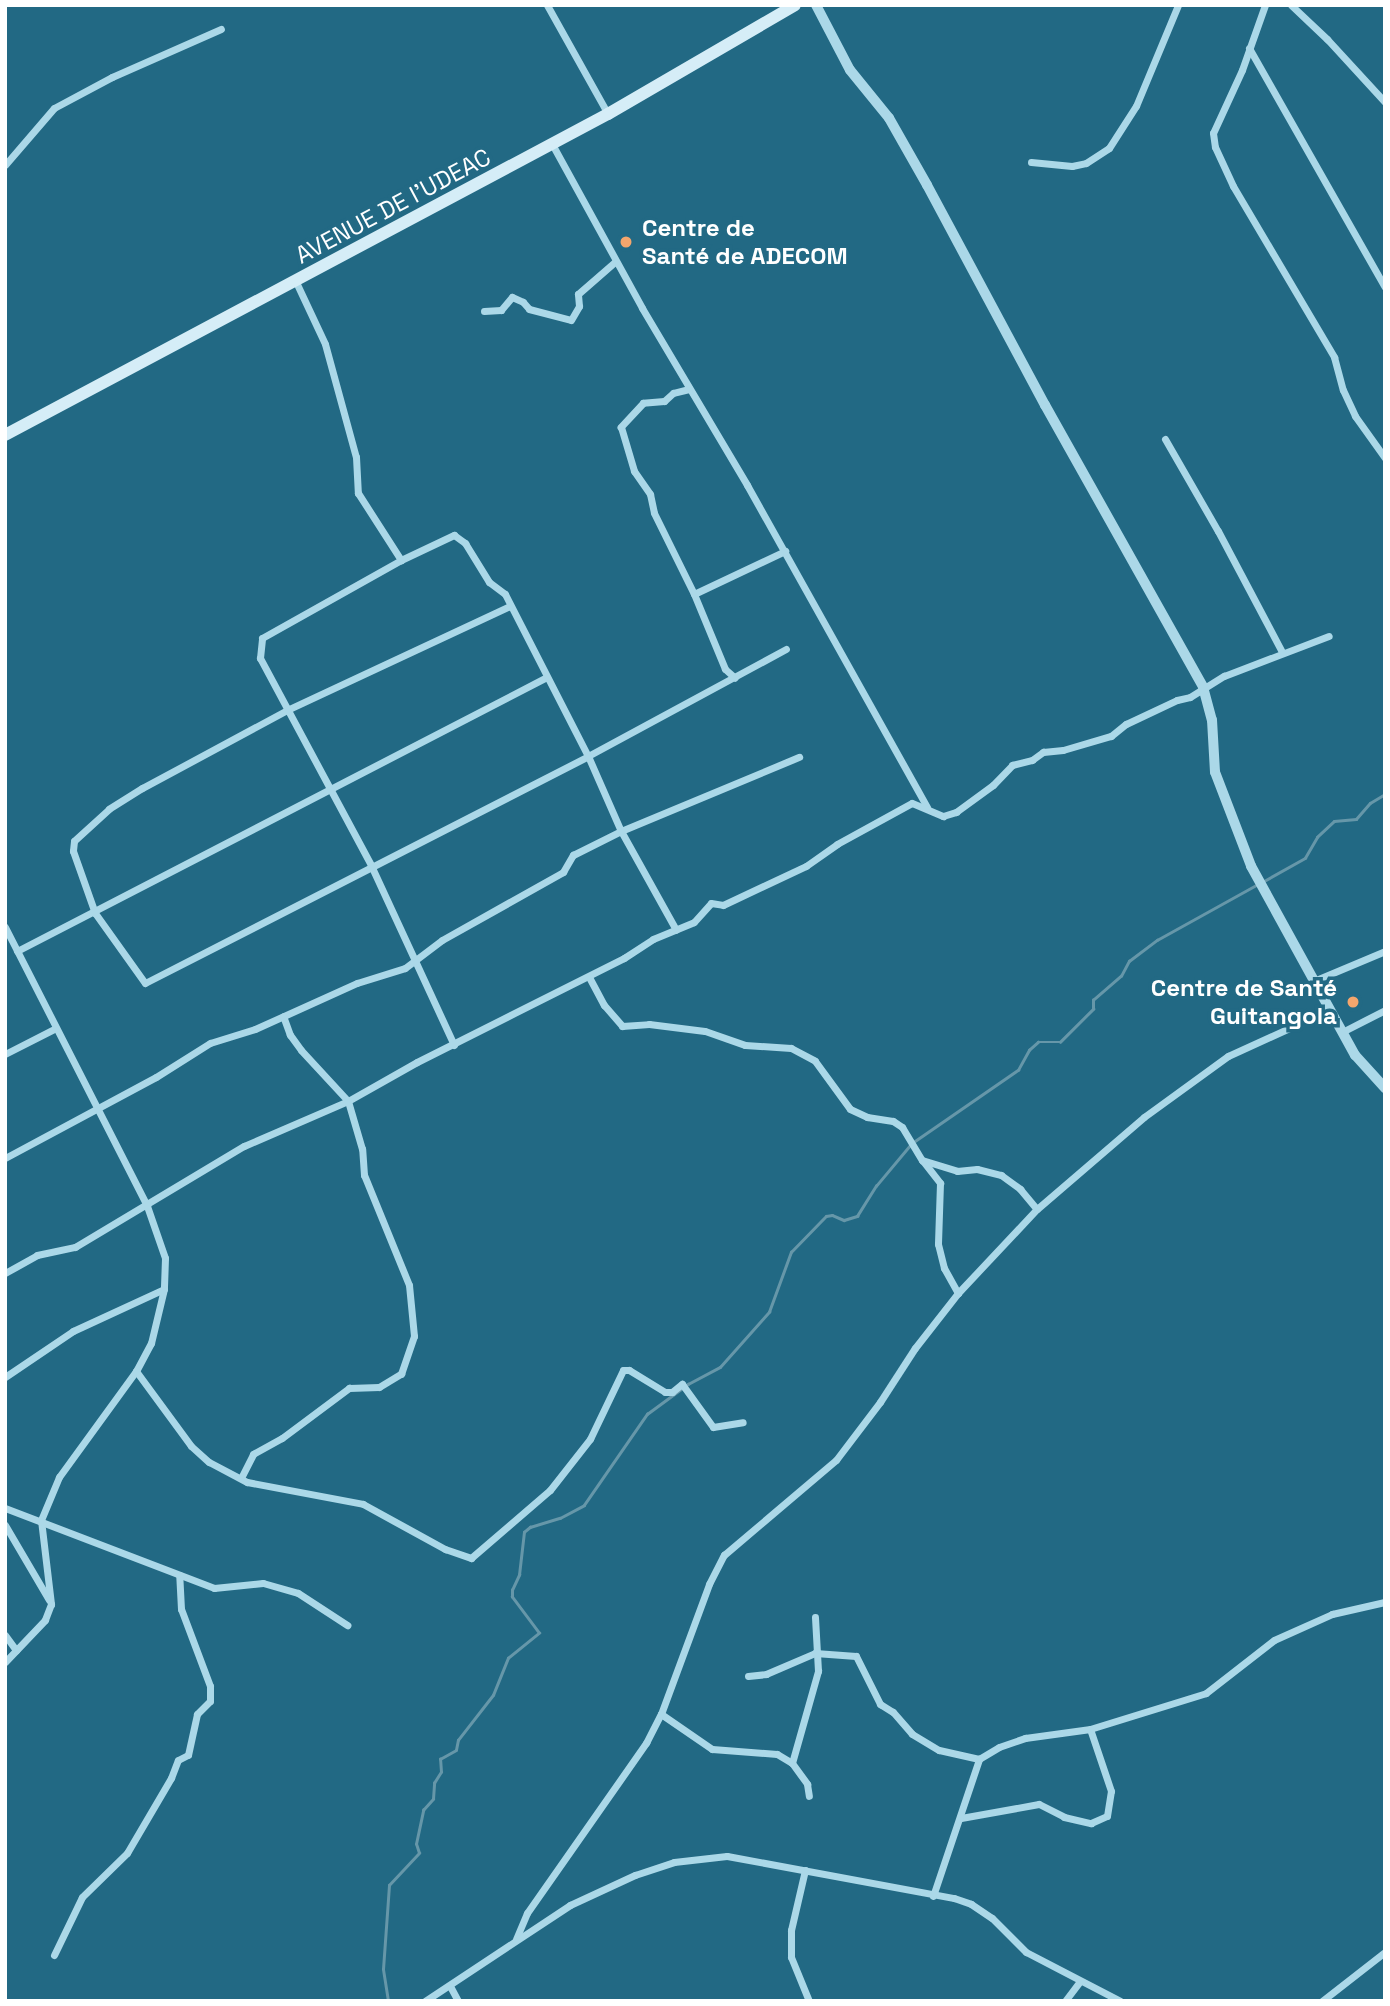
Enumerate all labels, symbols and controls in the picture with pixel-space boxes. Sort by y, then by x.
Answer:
street label: AVENUE DE I'UDEAC [290,142,496,270]
place label: Centre de Santé de ADECOM [642,214,848,270]
marker: Centre de Santé de ADECOM [616,232,636,252]
place label: Centre de Santé Guitangola [1151,974,1337,1030]
marker: Centre de Santé Guitangola [1343,992,1363,1012]

